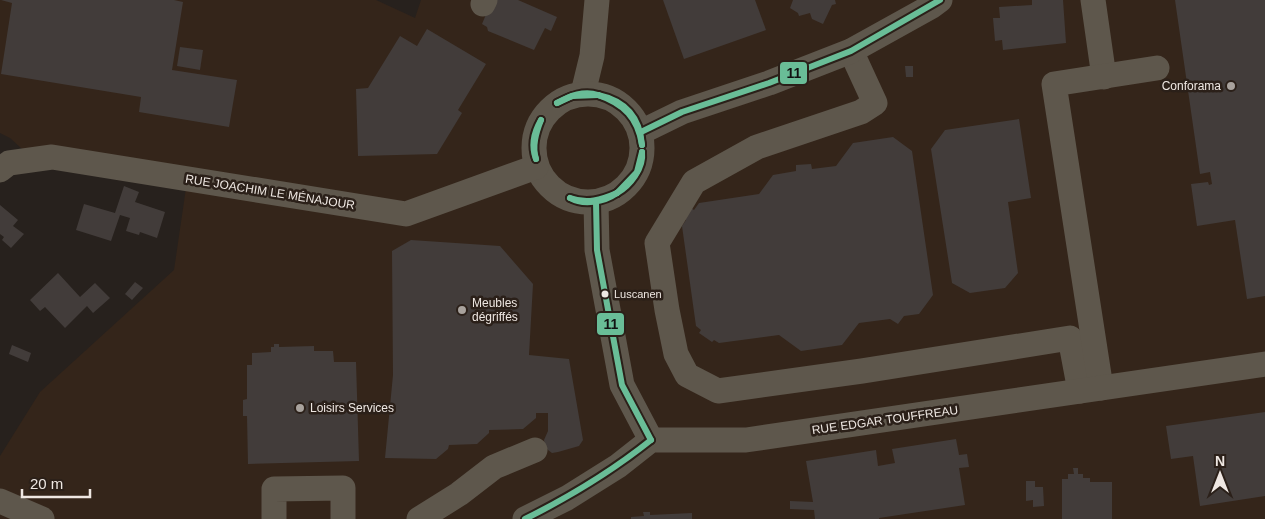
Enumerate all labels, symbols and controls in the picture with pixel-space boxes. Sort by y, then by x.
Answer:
line badge: 11 [779,61,808,85]
text: 11 [787,65,802,81]
place label: Conforama [1162,79,1221,93]
marker: Conforama [1225,80,1237,92]
street label: RUE JOACHIM LE MÉNAJOUR [184,171,356,212]
place label: Luscanen [614,288,662,300]
marker: Luscanen [600,289,610,299]
place label: Meubles dégriffés [472,296,518,324]
marker: Meubles dégriffés [456,304,468,316]
line badge: 11 [596,312,625,336]
text: 11 [604,316,619,332]
place label: Loisirs Services [310,401,394,415]
marker: Loisirs Services [294,402,306,414]
street label: RUE EDGAR TOUFFREAU [811,403,959,437]
north arrow [1195,449,1245,499]
text: N [1215,453,1225,469]
scale bar [22,466,90,498]
text: 20 m [30,475,63,492]

